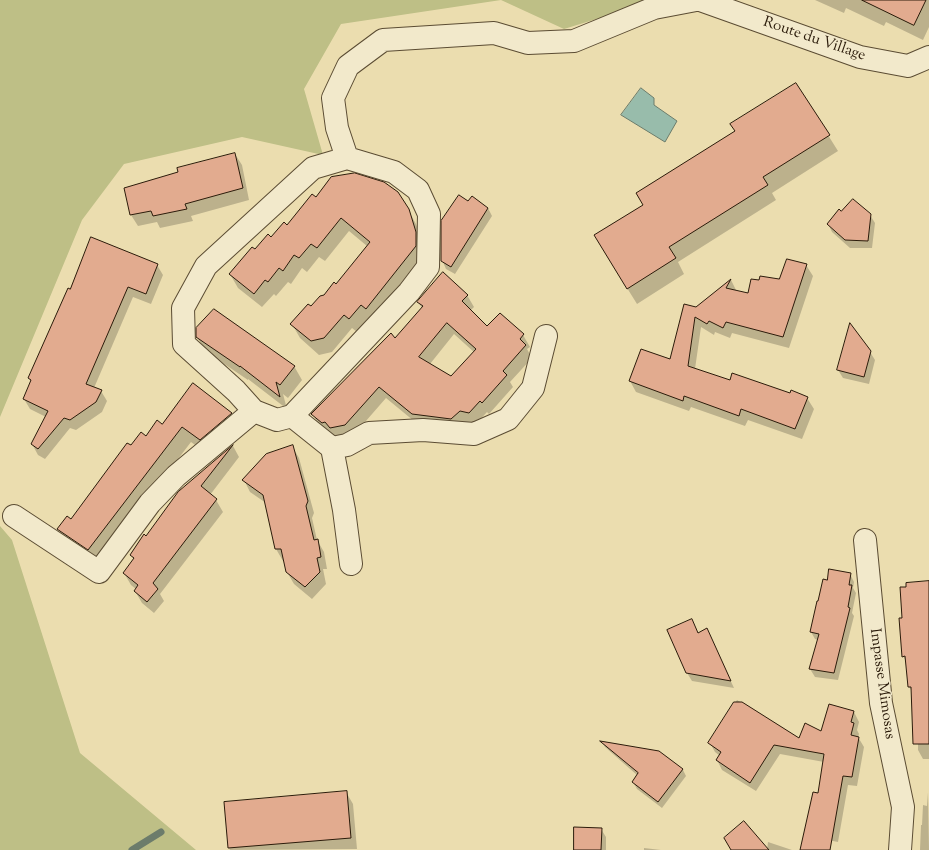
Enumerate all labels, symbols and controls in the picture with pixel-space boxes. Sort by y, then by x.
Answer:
street label: Route du Village [760,14,868,66]
street label: Impasse Mimosas [864,627,898,741]

